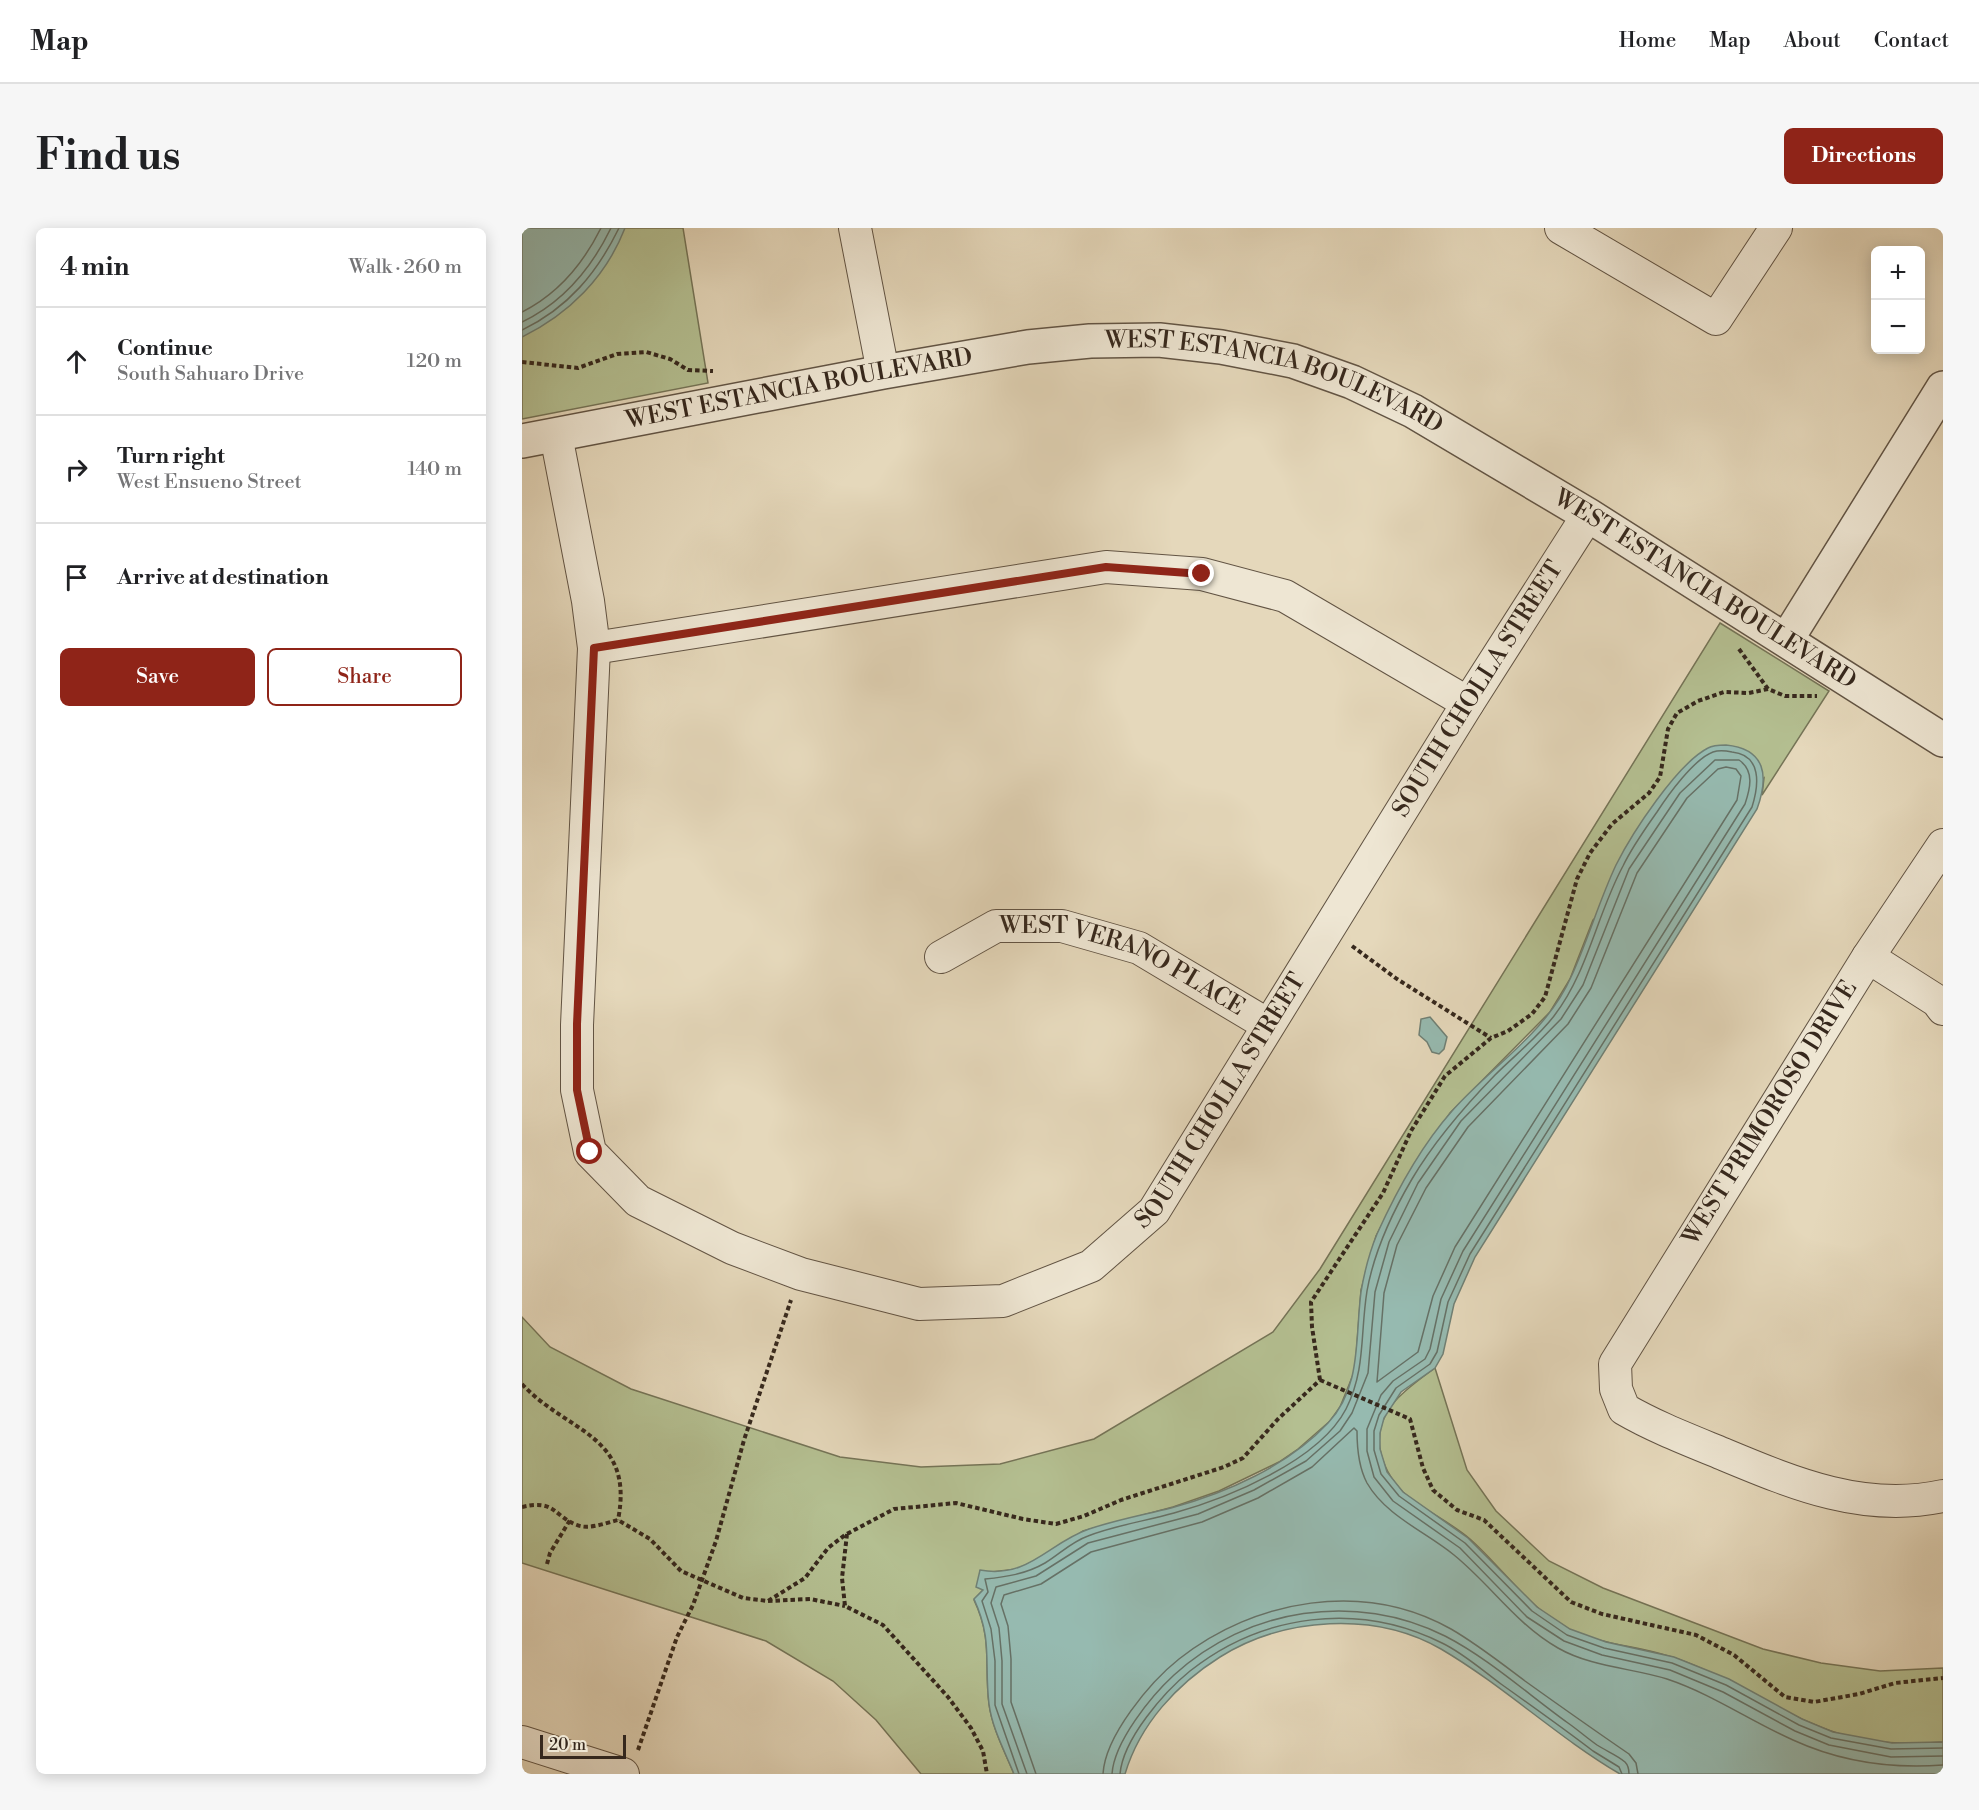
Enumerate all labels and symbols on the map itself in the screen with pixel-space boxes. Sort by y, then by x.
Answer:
street label: WEST ESTANCIA BOULEVARD [1104,325,1448,440]
street label: WEST ESTANCIA BOULEVARD [622,342,975,436]
street label: WEST ESTANCIA BOULEVARD [1547,482,1862,696]
street label: SOUTH CHOLLA STREET [1386,555,1570,823]
route end [1188,560,1214,586]
street label: WEST VERANO PLACE [998,911,1250,1023]
street label: SOUTH CHOLLA STREET [1129,968,1312,1236]
street label: WEST PRIMOROSO DRIVE [1675,975,1864,1252]
route start [576,1138,602,1164]
scale bar [540,1732,626,1760]

